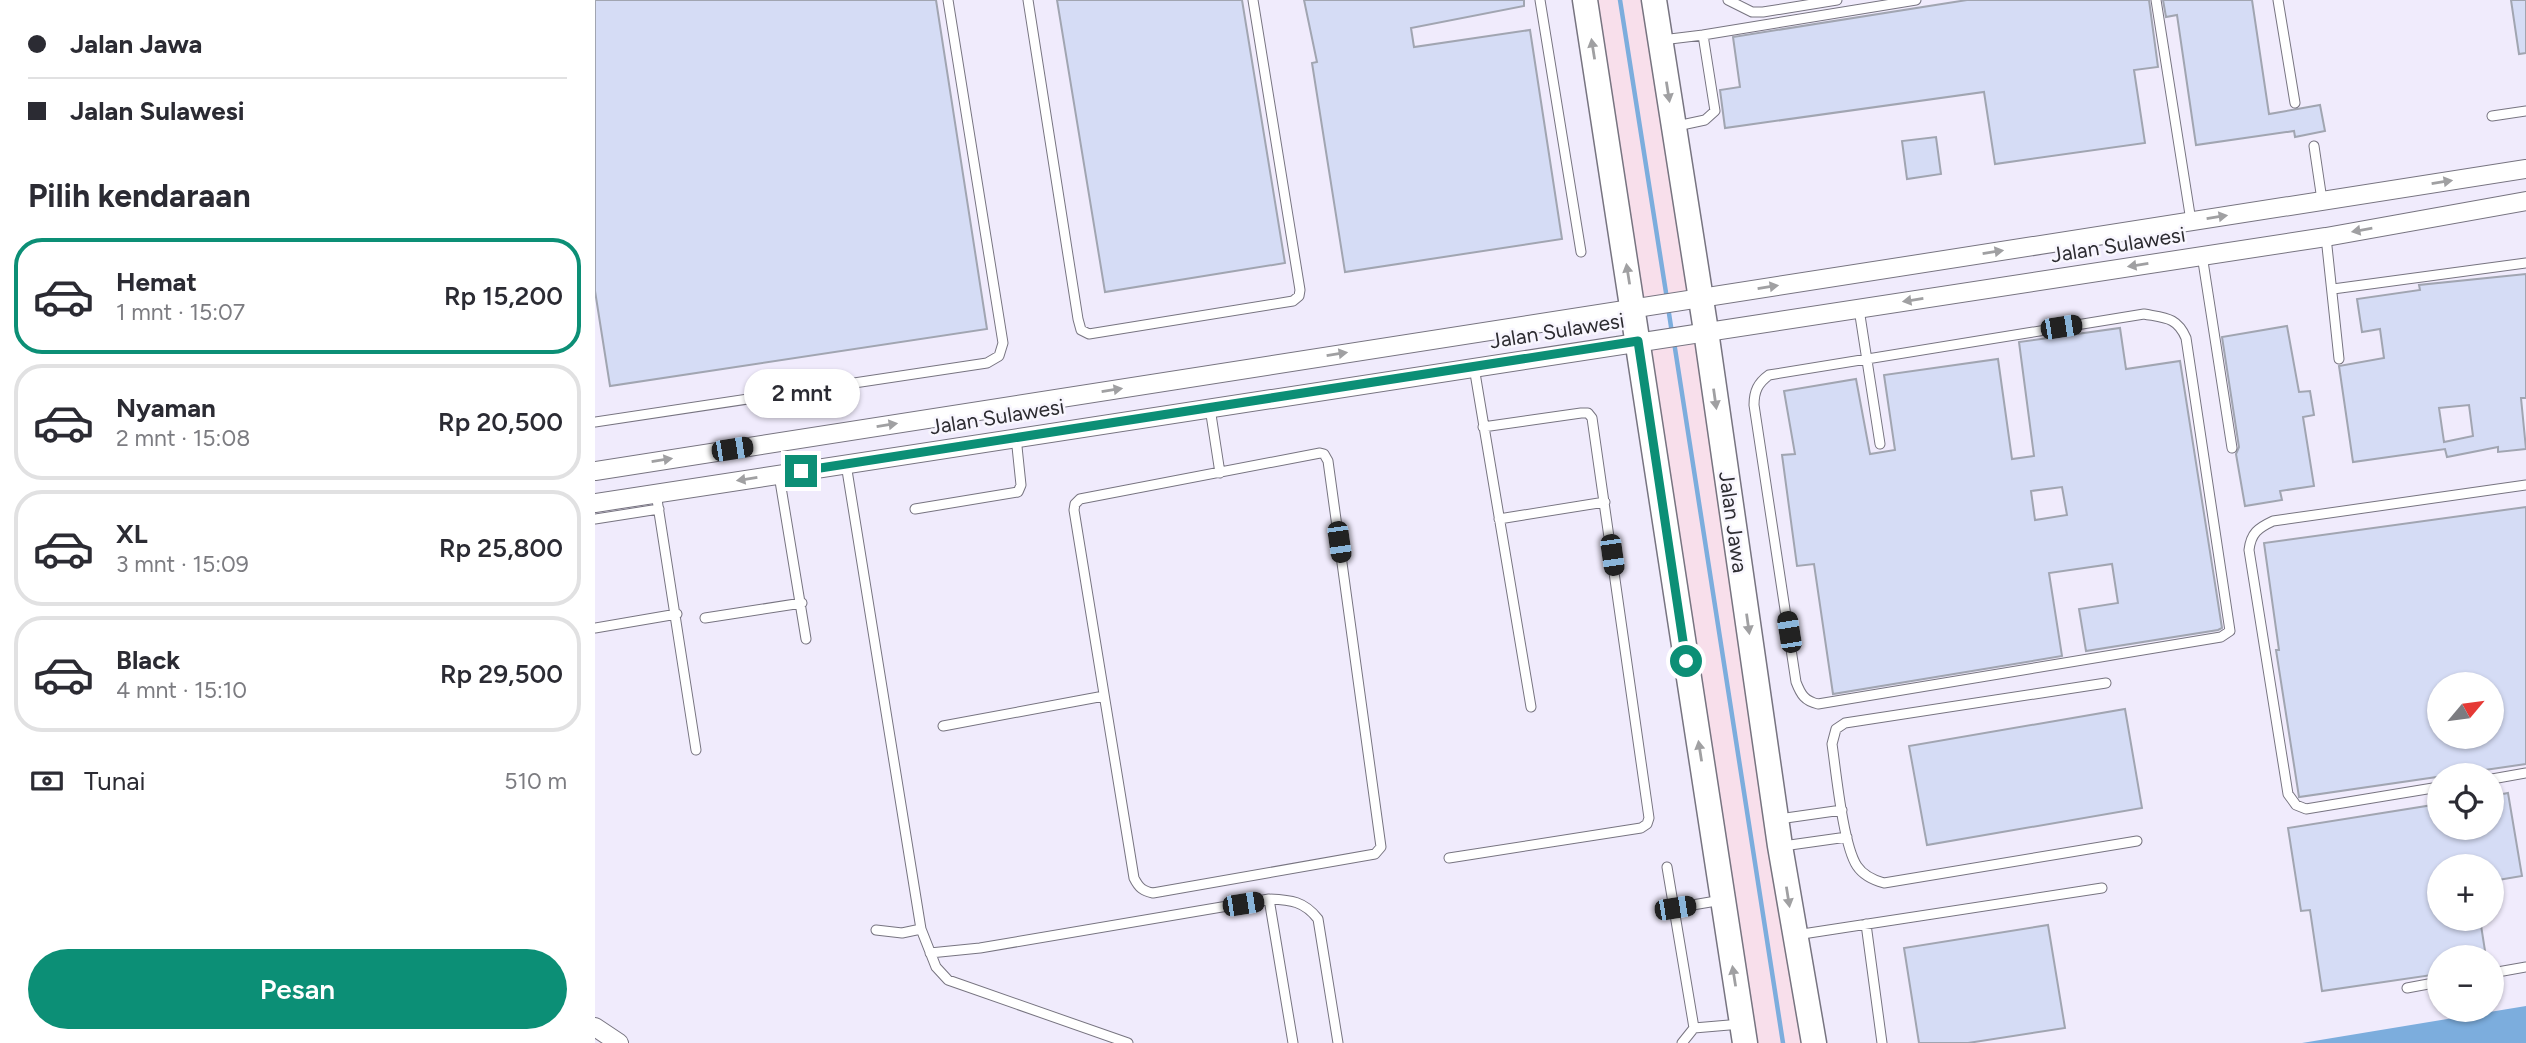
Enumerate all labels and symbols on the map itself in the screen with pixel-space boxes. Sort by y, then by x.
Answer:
one-way arrow [1587,38,1598,60]
one-way arrow [1663,81,1674,103]
one-way arrow [2431,176,2453,187]
one-way arrow [2207,211,2229,222]
street label: Jalan Sulawesi [2049,222,2187,267]
one-way arrow [2351,225,2373,236]
one-way arrow [1982,246,2004,257]
one-way arrow [2126,260,2148,271]
one-way arrow [1622,263,1633,285]
one-way arrow [1757,281,1779,292]
one-way arrow [1902,295,1924,306]
street label: Jalan Sulawesi [1488,308,1626,353]
car [2039,313,2084,341]
one-way arrow [1326,348,1348,359]
callout: 2 mnt [743,370,859,419]
one-way arrow [1101,384,1123,395]
one-way arrow [1710,388,1721,410]
street label: Jalan Sulawesi [928,394,1066,439]
one-way arrow [876,419,898,430]
car [710,435,755,463]
one-way arrow [652,454,674,465]
route end [785,455,817,487]
street label: Jalan Jawa [1714,470,1753,574]
one-way arrow [736,474,758,485]
car [1326,520,1353,564]
car [1599,533,1626,577]
car [1776,610,1803,654]
one-way arrow [1743,613,1754,635]
route start [1670,645,1702,677]
north arrow [2427,672,2504,749]
one-way arrow [1694,739,1705,761]
one-way arrow [1783,887,1794,909]
car [1221,890,1266,918]
car [1653,894,1698,922]
one-way arrow [1728,964,1739,986]

